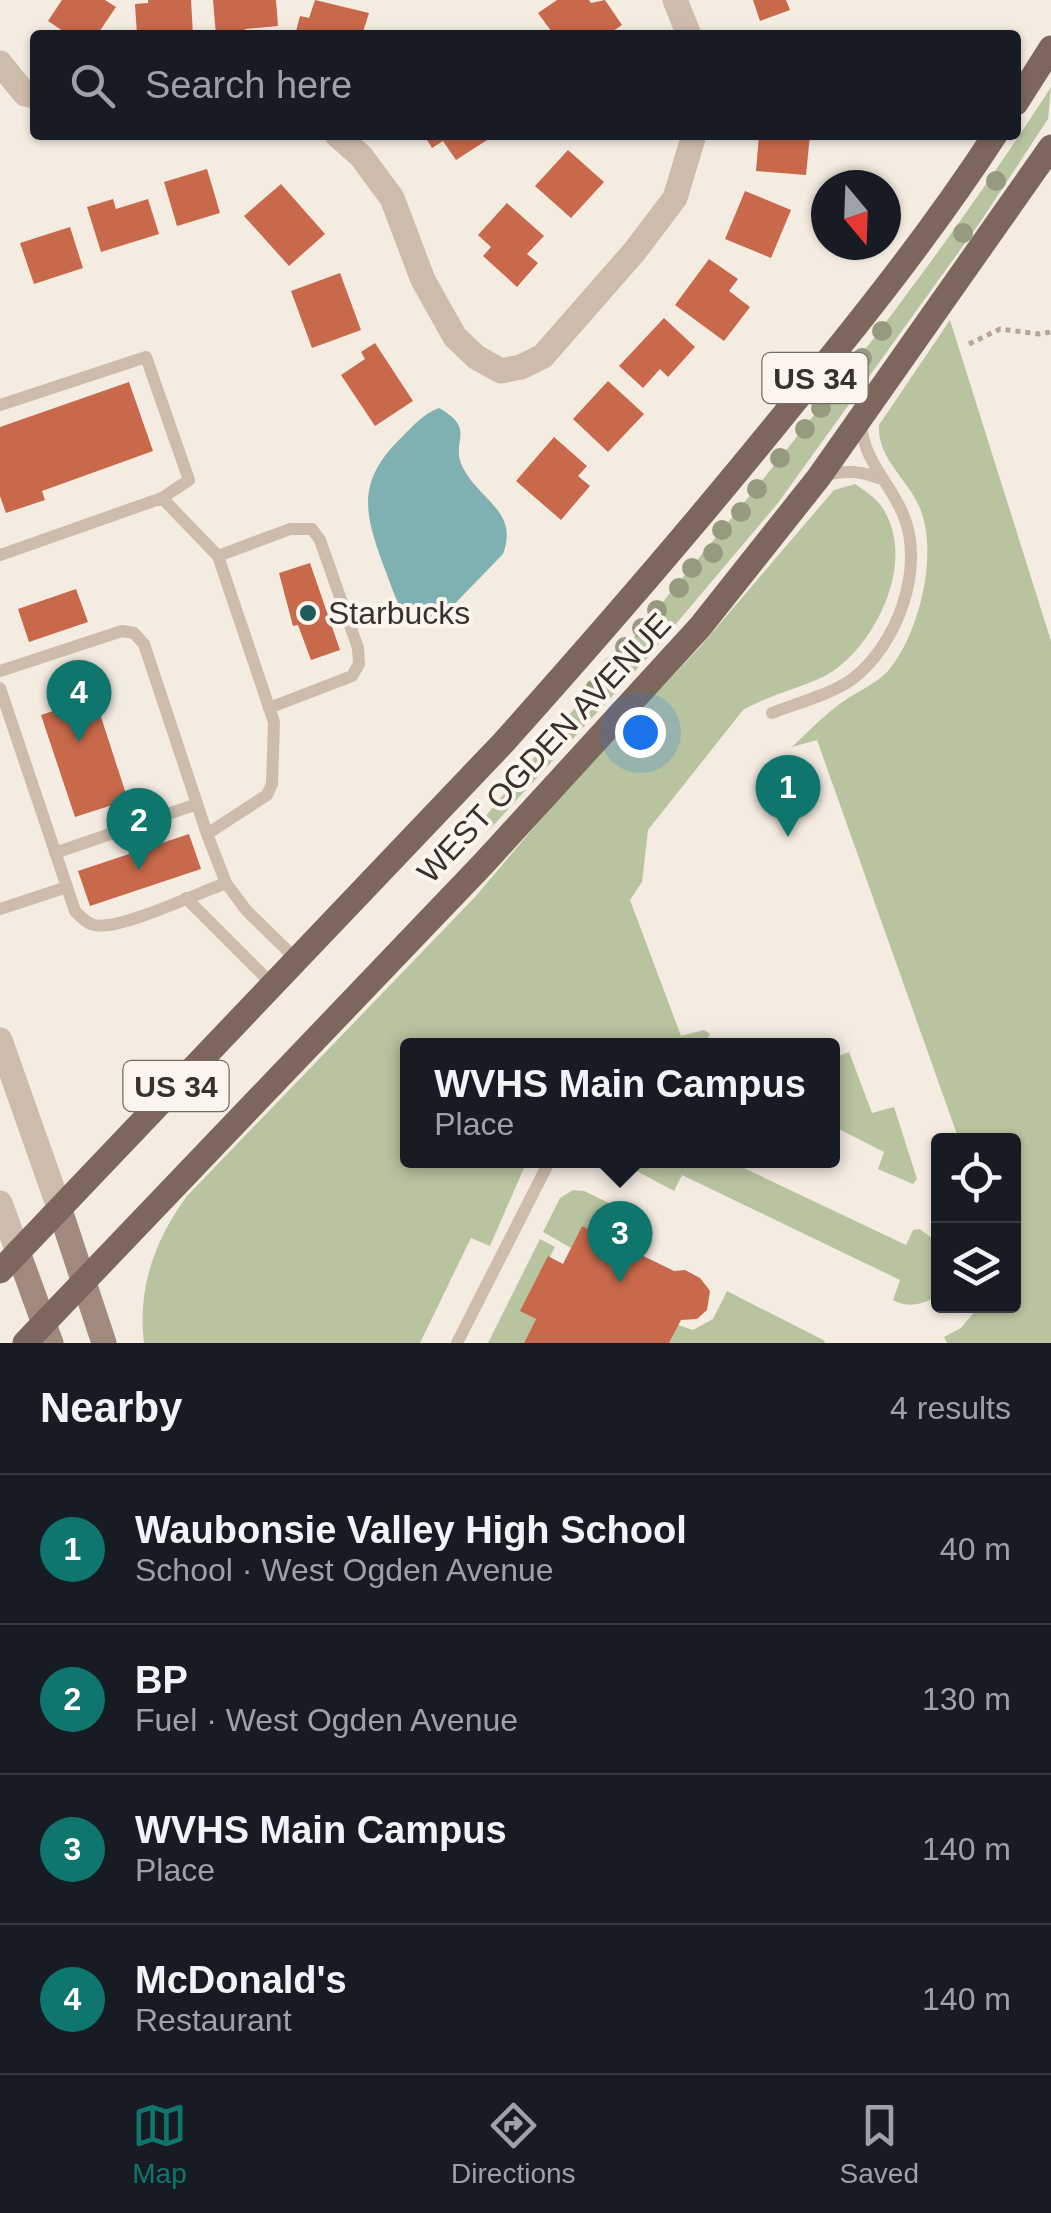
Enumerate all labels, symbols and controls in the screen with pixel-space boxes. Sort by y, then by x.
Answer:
search box [30,30,1021,140]
icon: search [65,58,120,113]
text: Search here [145,64,352,106]
north arrow [811,170,901,260]
road number: US 34 [762,353,868,403]
place label: Starbucks [328,595,470,631]
marker: Starbucks [297,602,319,624]
street label: WEST OGDEN AVENUE [410,606,678,890]
pin: 4 [46,660,112,742]
your location [615,707,666,758]
pin: 1 [756,754,820,837]
pin: 2 [106,788,172,870]
popup [400,1038,840,1168]
road number: US 34 [124,1061,228,1111]
text: WVHS Main Campus [434,1063,806,1105]
text: Place [434,1106,514,1142]
map controls [931,1133,1021,1313]
button: locate [931,1133,1021,1223]
pin: 3 [588,1200,652,1283]
button: layers [931,1223,1021,1313]
text: Nearby [40,1384,182,1431]
text: 4 results [890,1390,1011,1426]
text: Waubonsie Valley High School [135,1509,687,1551]
text: 1 [64,1531,81,1567]
text: 40 m [940,1531,1011,1567]
text: School · West Ogden Avenue [135,1552,554,1588]
text: BP [135,1659,188,1701]
text: 2 [64,1681,81,1717]
text: 130 m [922,1681,1011,1717]
text: Fuel · West Ogden Avenue [135,1702,518,1738]
text: WVHS Main Campus [135,1809,507,1851]
text: 3 [64,1831,81,1867]
text: 140 m [922,1831,1011,1867]
text: Place [135,1852,215,1888]
text: McDonald's [135,1959,347,2001]
text: 4 [64,1981,81,2017]
text: 140 m [922,1981,1011,2017]
text: Restaurant [135,2002,292,2038]
tab: Map [132,2098,187,2190]
tab: Directions [451,2098,576,2190]
tab: Saved [840,2098,919,2190]

